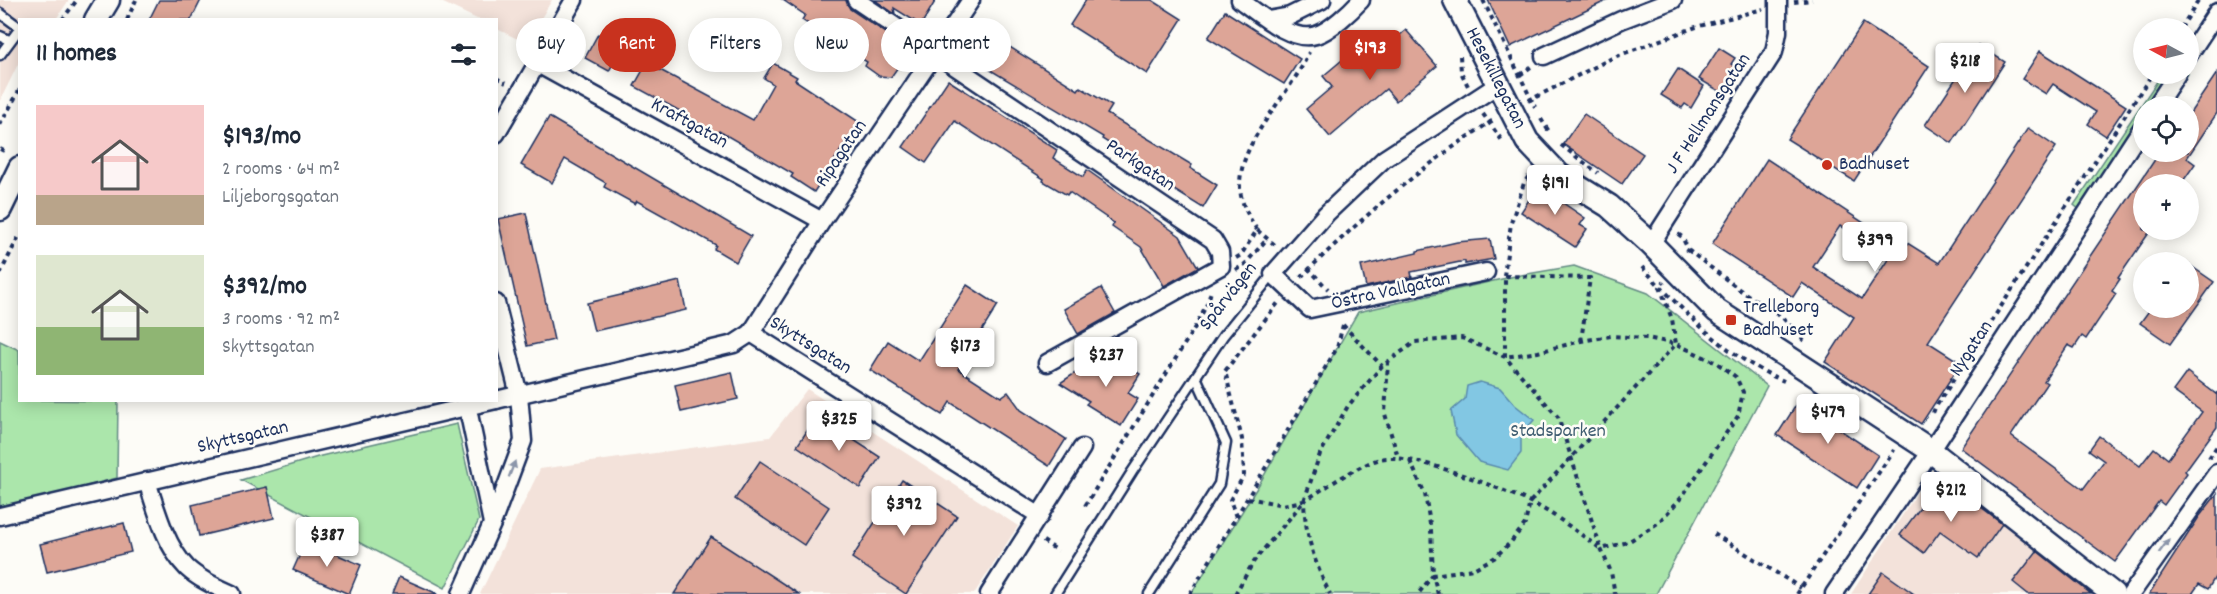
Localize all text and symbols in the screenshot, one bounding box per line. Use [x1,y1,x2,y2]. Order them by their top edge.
chip: Buy [516,18,586,72]
chip: Rent [598,18,676,72]
chip: Filters [688,18,782,72]
chip: New [794,18,869,72]
chip: Apartment [881,18,1011,72]
north arrow [2133,18,2199,84]
map controls [2133,18,2199,318]
street label: Hesekillegatan [1457,23,1533,134]
pin: $193 [1334,30,1406,81]
text: $193 [1354,35,1386,63]
text: 11 homes [36,36,117,73]
icon: filters [447,38,480,71]
pin: $218 [1929,43,2001,94]
street label: J F Hellmansgatan [1659,48,1759,180]
text: $218 [1949,48,1981,76]
street label: Kraftgatan [645,91,733,157]
button: locate [2133,96,2199,162]
street label: Ripagatan [809,115,875,193]
text: $193/mo [222,119,301,156]
icon: home [84,129,156,201]
street label: Parkgatan [1100,133,1180,199]
place label: Badhuset [1839,151,1910,179]
text: 2 rooms · 64 m² [222,156,340,184]
marker: Badhuset [1820,158,1834,172]
pin: $191 [1519,165,1591,216]
text: $191 [1541,170,1569,198]
button: + [2133,174,2199,240]
text: Liljeborgsgatan [222,184,339,212]
pin: $399 [1839,222,1911,273]
text: $399 [1856,227,1894,255]
button: − [2133,252,2199,318]
street label: Spårvägen [1193,257,1265,337]
street label: Östra Vallgatan [1329,266,1453,318]
text: $392/mo [222,269,307,306]
icon: home [84,279,156,351]
place label: Trelleborg Badhuset [1743,294,1819,345]
text: 3 rooms · 92 m² [222,306,340,334]
street label: Skyttsgatan [763,310,857,382]
marker: Trelleborg Badhuset [1724,313,1738,327]
street label: Nygatan [1943,315,2001,383]
pin: $173 [929,328,1001,379]
text: $173 [949,333,981,361]
text: Skyttsgatan [222,334,314,362]
pin: $237 [1070,337,1142,388]
text: $237 [1088,342,1124,370]
pin: $479 [1792,394,1864,445]
text: $479 [1810,399,1846,427]
pin: $325 [803,401,875,452]
text: $325 [820,406,858,434]
street label: Skyttsgatan [195,414,291,462]
park label: Stadsparken [1510,418,1606,446]
one-way arrow [508,460,518,478]
pin: $212 [1915,472,1987,523]
text: $212 [1935,477,1967,505]
pin: $392 [868,486,940,537]
text: $392 [886,491,922,519]
pin: $387 [291,517,363,568]
text: $387 [310,522,344,550]
one-way arrow [2158,538,2170,554]

